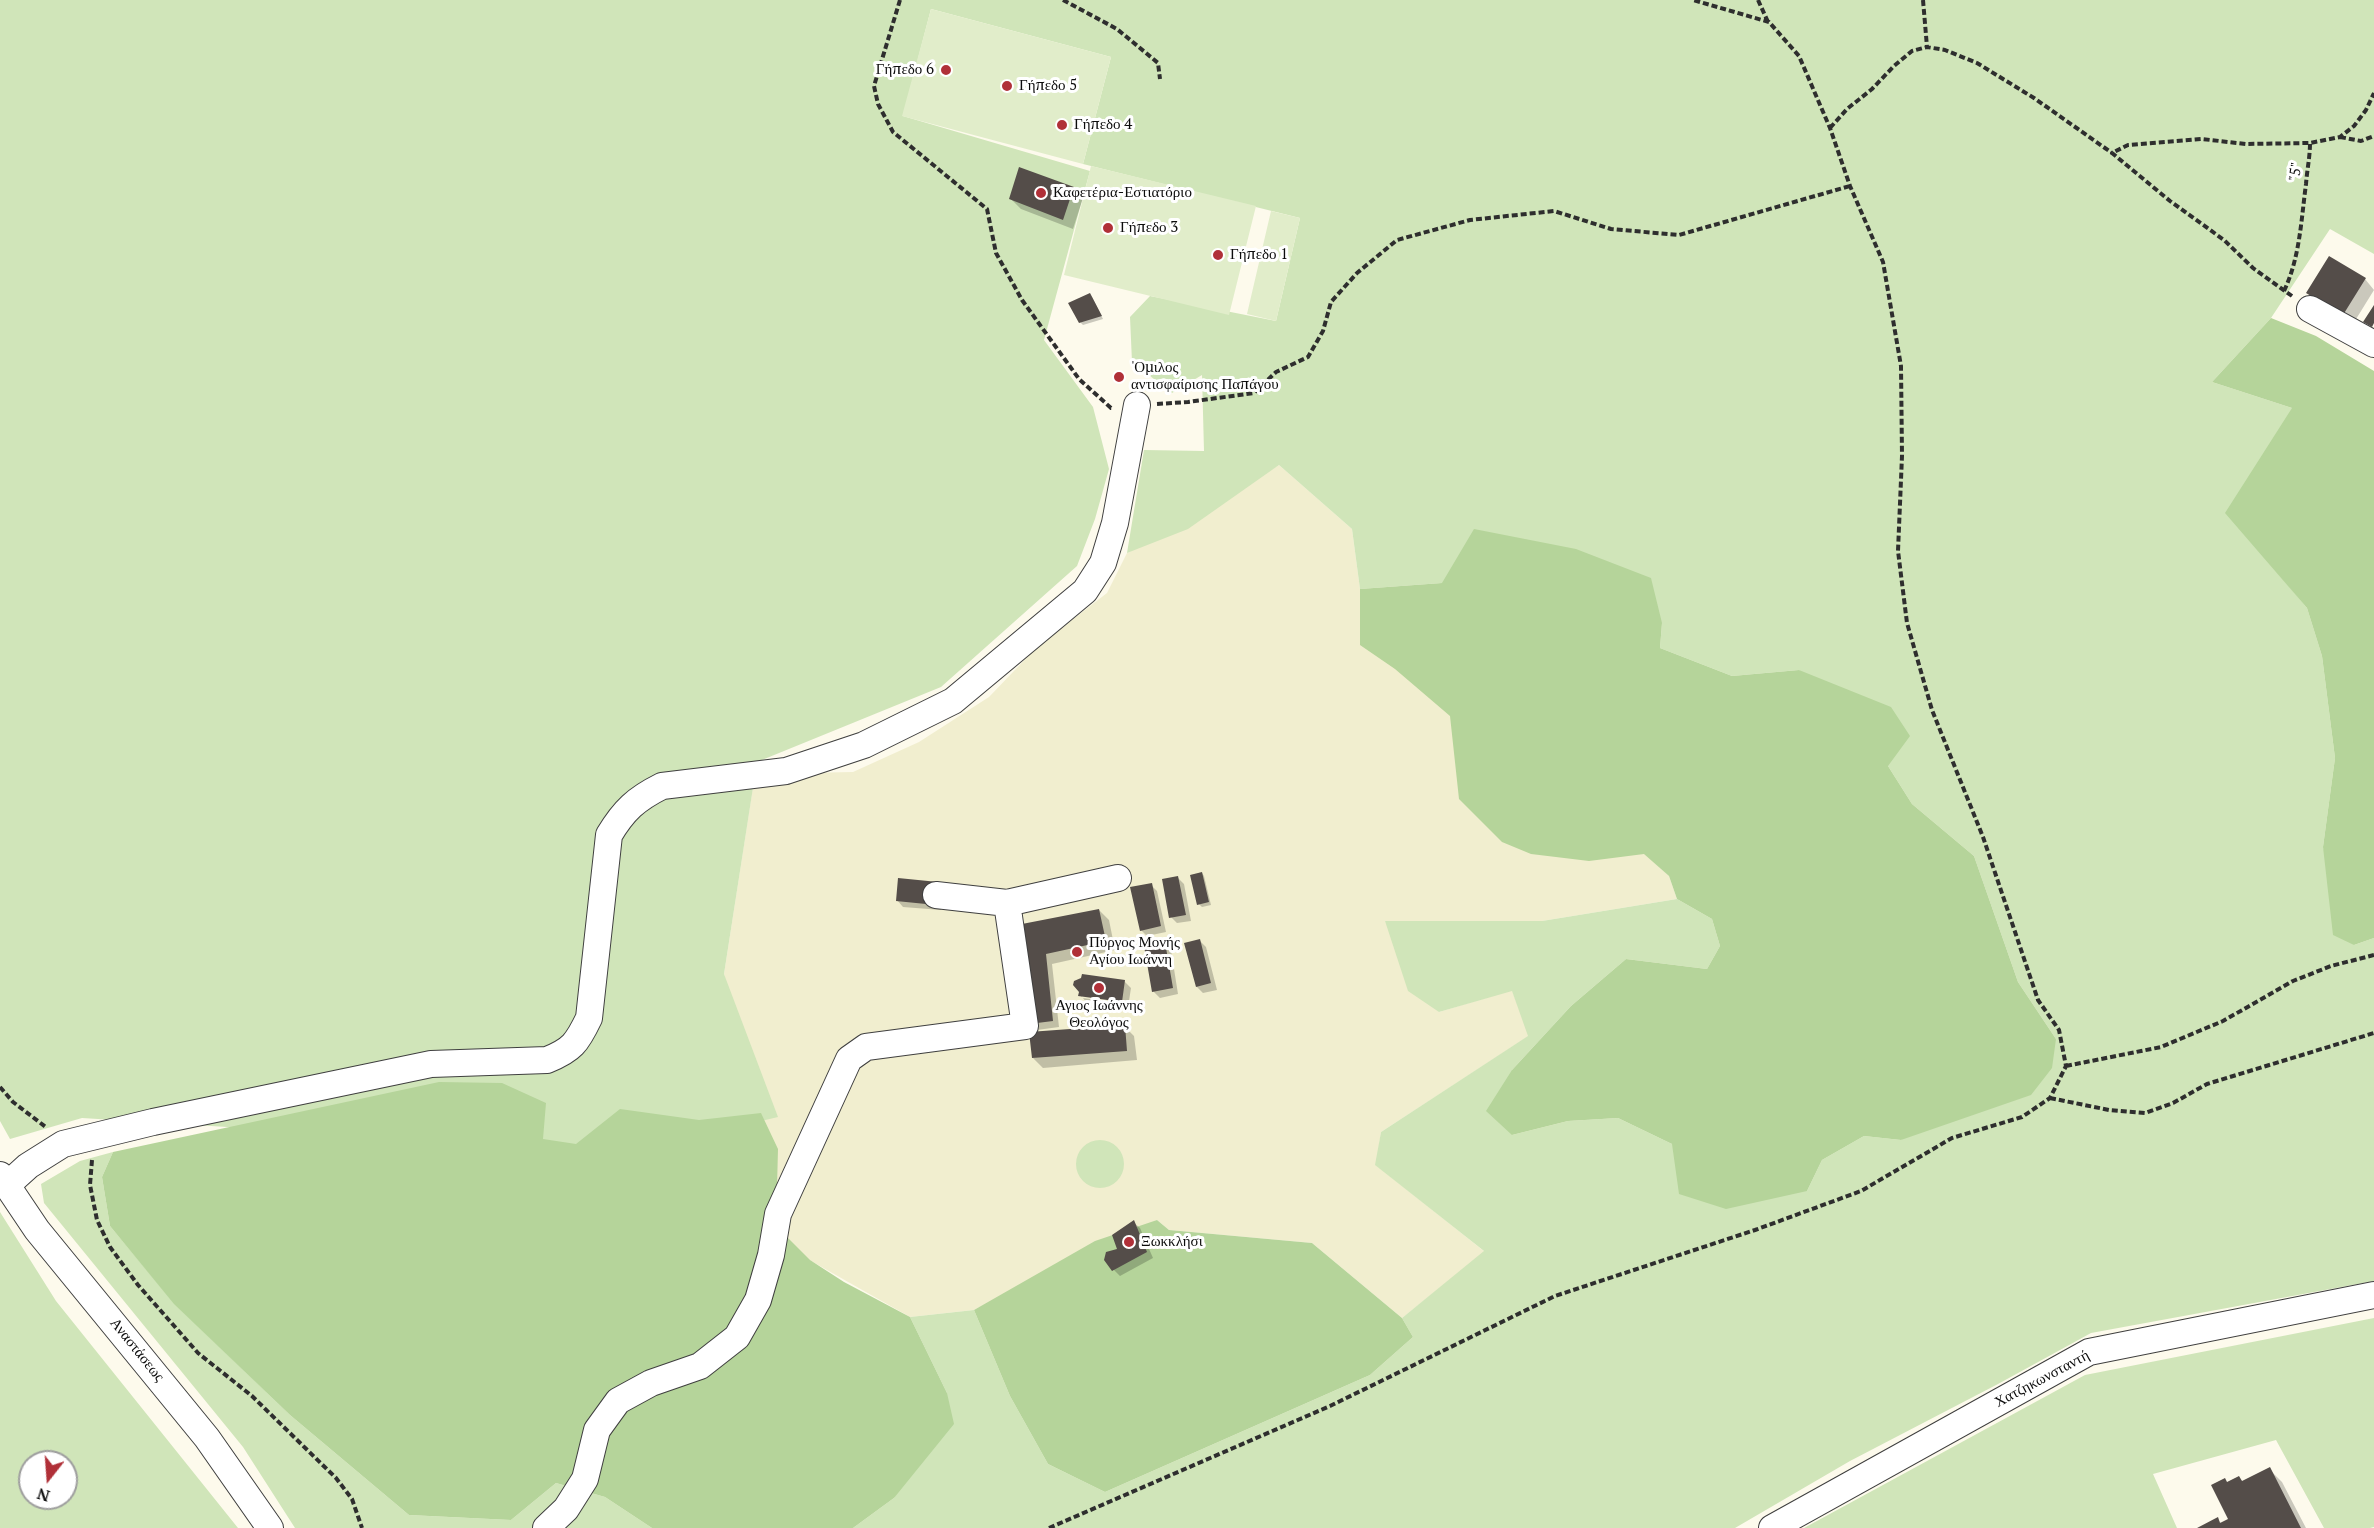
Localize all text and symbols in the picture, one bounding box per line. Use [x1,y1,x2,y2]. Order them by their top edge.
place label: Γήπεδο 6 [876,61,934,79]
marker: Γήπεδο 6 [939,63,953,77]
place label: Γήπεδο 5 [1019,77,1077,95]
marker: Γήπεδο 5 [1000,79,1014,93]
place label: Γήπεδο 4 [1074,116,1132,134]
marker: Γήπεδο 4 [1055,118,1069,132]
street label: "5" [2286,161,2306,183]
place label: Καφετέρια-Εστιατόριο [1053,184,1192,202]
marker: Καφετέρια-Εστιατόριο [1034,186,1048,200]
place label: Γήπεδο 3 [1120,219,1178,237]
marker: Γήπεδο 3 [1101,221,1115,235]
place label: Γήπεδο 1 [1230,246,1288,264]
marker: Γήπεδο 1 [1211,248,1225,262]
place label: 'Ομιλος αντισφαίρισης Παπάγου [1131,359,1279,394]
marker: 'Ομιλος αντισφαίρισης Παπάγου [1112,370,1126,384]
place label: Πύργος Μονής Αγίου Ιωάννη [1089,934,1180,969]
marker: Πύργος Μονής Αγίου Ιωάννη [1070,945,1084,959]
marker: Αγιος Ιωάννης Θεολόγος [1092,981,1106,995]
place label: Αγιος Ιωάννης Θεολόγος [1055,997,1143,1032]
place label: Ξωκκλήσι [1141,1233,1203,1251]
marker: Ξωκκλήσι [1122,1235,1136,1249]
street label: Αναστάσεως [106,1315,168,1385]
street label: Χατζηκωνσταντή [1991,1346,2093,1412]
north arrow [18,1450,78,1510]
text: N [34,1483,52,1508]

